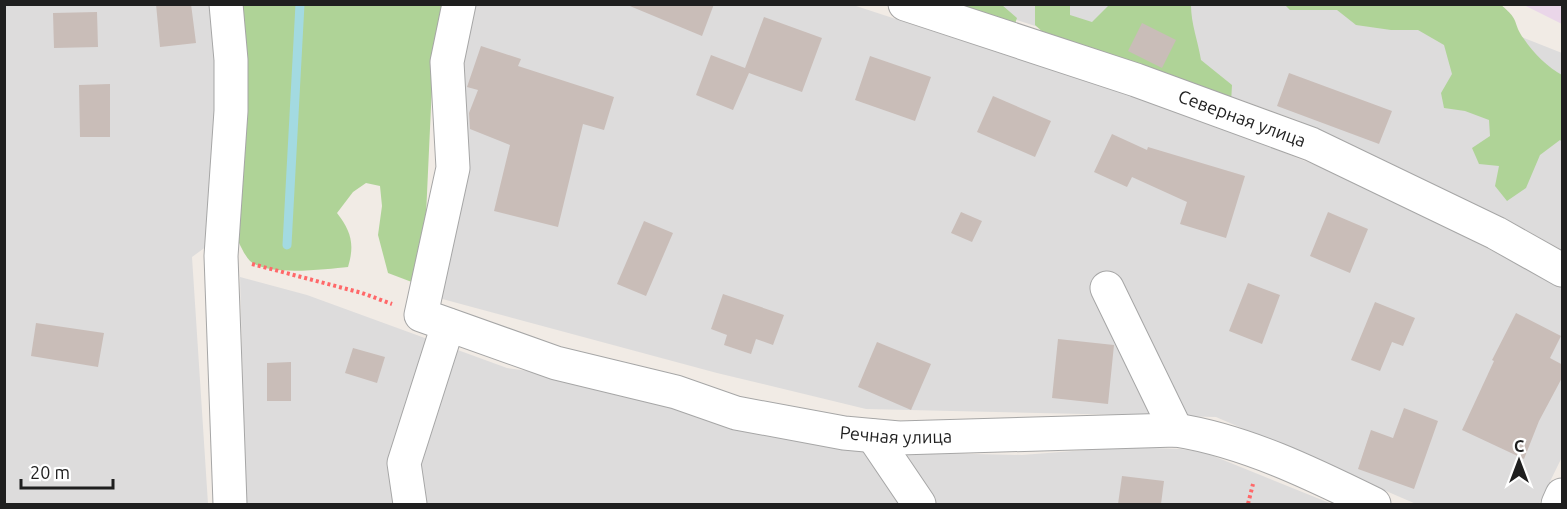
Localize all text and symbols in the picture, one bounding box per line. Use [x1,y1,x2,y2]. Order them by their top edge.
street label: Северная улица [1176,85,1309,150]
street label: Речная улица [839,422,952,447]
north arrow [1489,431,1549,491]
text: С [1514,437,1524,455]
scale bar [21,452,112,490]
text: 20 m [30,462,70,482]

